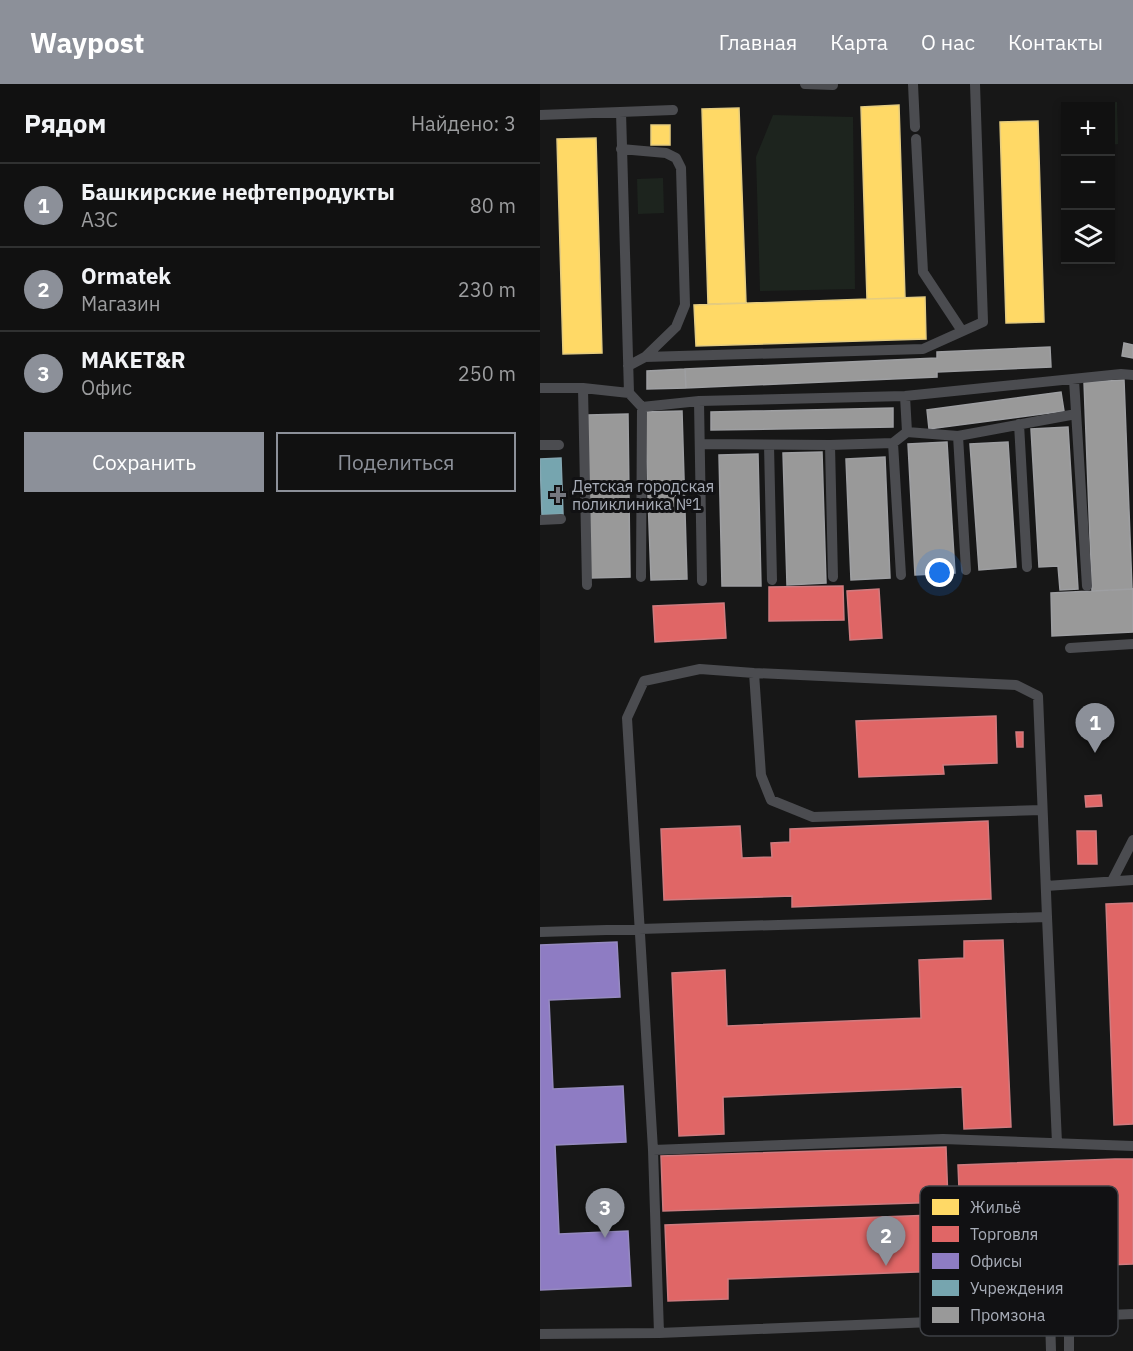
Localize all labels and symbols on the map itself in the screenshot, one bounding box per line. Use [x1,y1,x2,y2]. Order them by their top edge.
place label: Детская городская поликлиника №1 [572,476,714,514]
marker: Детская городская поликлиника №1 [549,486,567,504]
your location [925,558,954,587]
pin: 1 [1076,704,1114,753]
legend [920,1186,1118,1336]
pin: 3 [586,1188,624,1238]
text: Жильё [970,1197,1021,1217]
pin: 2 [866,1216,906,1266]
text: Торговля [970,1224,1038,1244]
text: Офисы [970,1251,1022,1271]
text: Учреждения [970,1278,1064,1298]
text: Промзона [970,1305,1046,1325]

